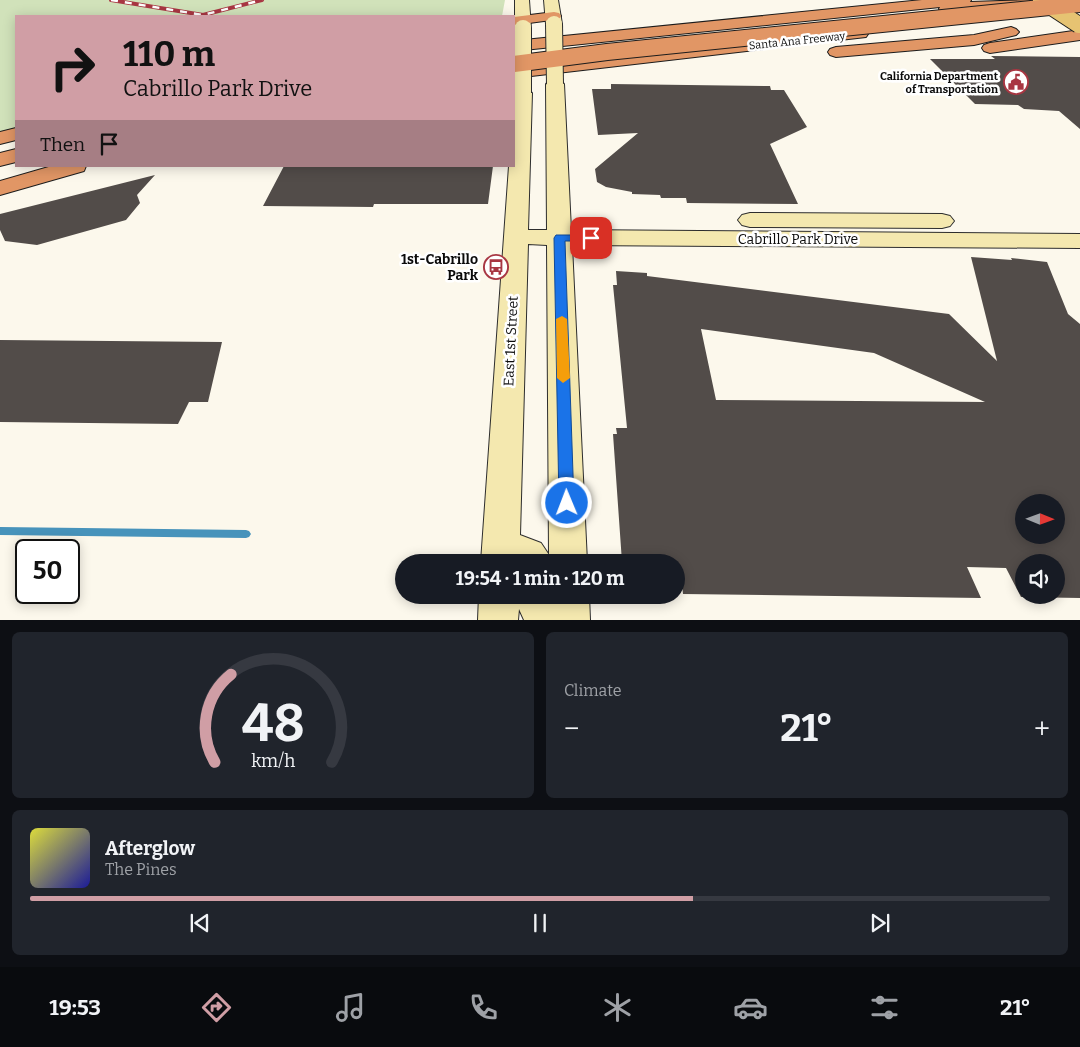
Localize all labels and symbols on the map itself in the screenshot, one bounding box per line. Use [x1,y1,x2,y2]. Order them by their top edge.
street label: Santa Ana Freeway [748,29,846,53]
public building icon: California Department of Transportation [1003,69,1029,95]
place label: California Department of Transportation [880,70,999,96]
pin [570,217,612,259]
street label: Cabrillo Park Drive [738,231,858,248]
place label: 1st-Cabrillo Park [401,251,479,284]
bus stop icon: 1st-Cabrillo Park [483,254,509,280]
street label: East 1st Street [500,295,522,387]
position arrow [540,476,592,528]
north arrow [1015,494,1065,544]
speed limit sign: 50 [15,539,80,604]

